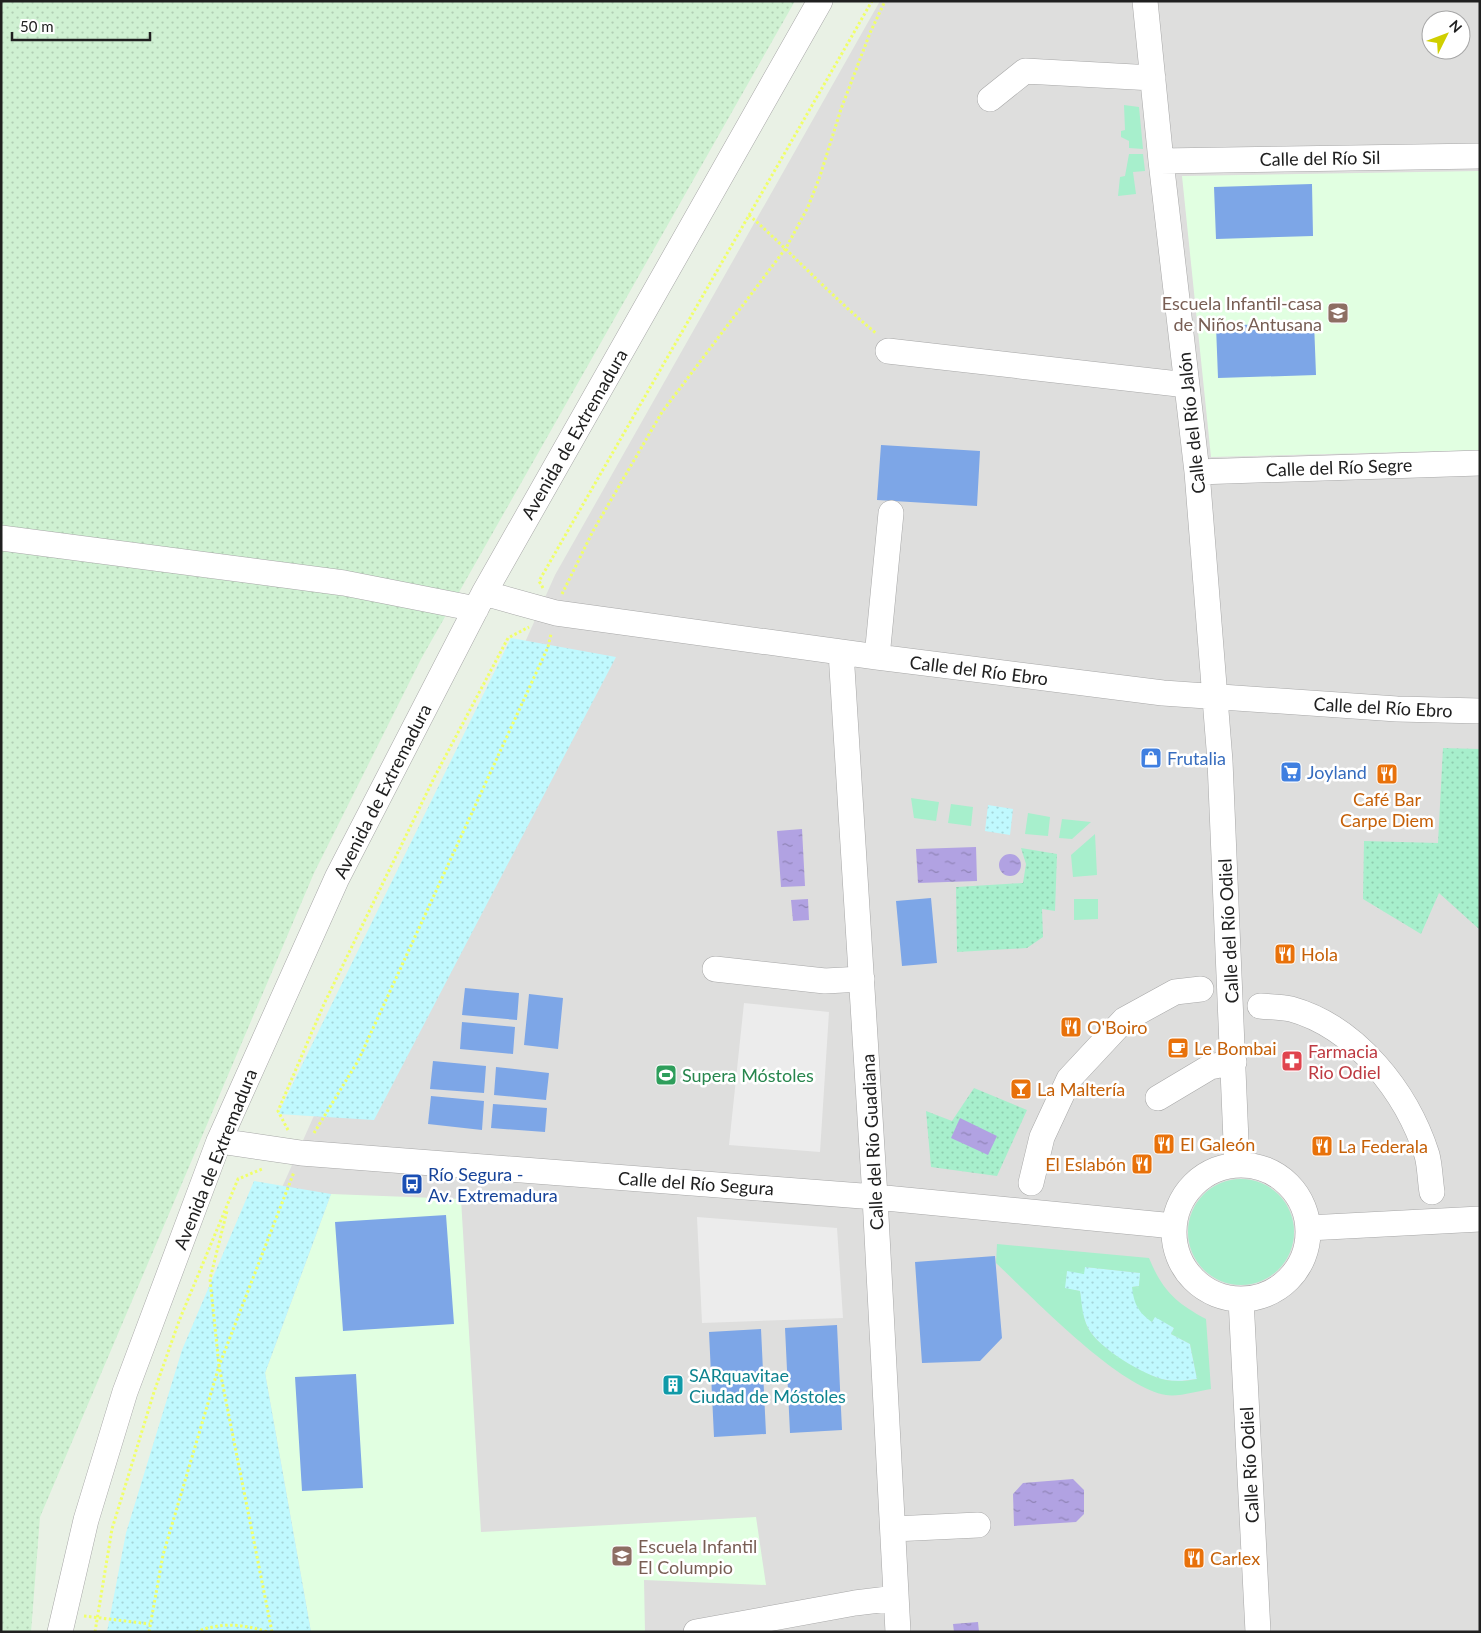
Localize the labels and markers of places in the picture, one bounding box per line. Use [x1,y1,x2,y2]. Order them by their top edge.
place label: Escuela Infantil-casa de Niños Antusana [1162,292,1322,335]
school or university icon: Escuela Infantil-casa de Niños Antusana [1326,301,1350,325]
shop icon: Frutalia [1139,746,1163,770]
place label: Frutalia [1167,747,1226,769]
supermarket icon: Joyland [1279,760,1303,784]
place label: Joyland [1307,761,1367,783]
restaurant icon: Café Bar Carpe Diem [1375,762,1399,786]
place label: Café Bar Carpe Diem [1340,788,1434,831]
restaurant icon: Hola [1273,942,1297,966]
place label: Hola [1301,943,1338,965]
restaurant icon: O'Boiro [1059,1015,1083,1039]
place label: O'Boiro [1087,1016,1148,1038]
cafe icon: Le Bombai [1166,1036,1190,1060]
place label: Le Bombai [1194,1037,1277,1059]
place label: Farmacia Rio Odiel [1308,1040,1381,1083]
pharmacy icon: Farmacia Rio Odiel [1280,1049,1304,1073]
sports icon: Supera Móstoles [654,1063,678,1087]
place label: Supera Móstoles [682,1064,814,1086]
bar icon: La Maltería [1009,1077,1033,1101]
place label: La Maltería [1037,1078,1125,1100]
restaurant icon: El Galeón [1152,1132,1176,1156]
place label: El Galeón [1180,1133,1255,1155]
restaurant icon: La Federala [1310,1134,1334,1158]
place label: La Federala [1338,1135,1428,1157]
restaurant icon: El Eslabón [1130,1152,1154,1176]
place label: El Eslabón [1045,1153,1126,1175]
place label: Río Segura - Av. Extremadura [428,1163,558,1206]
bus stop icon: Río Segura - Av. Extremadura [400,1172,424,1196]
place label: SARquavitae Ciudad de Móstoles [689,1364,846,1407]
building icon: SARquavitae Ciudad de Móstoles [661,1373,685,1397]
place label: Escuela Infantil El Columpio [638,1535,757,1578]
school or university icon: Escuela Infantil El Columpio [610,1544,634,1568]
restaurant icon: Carlex [1182,1546,1206,1570]
place label: Carlex [1210,1547,1260,1569]

